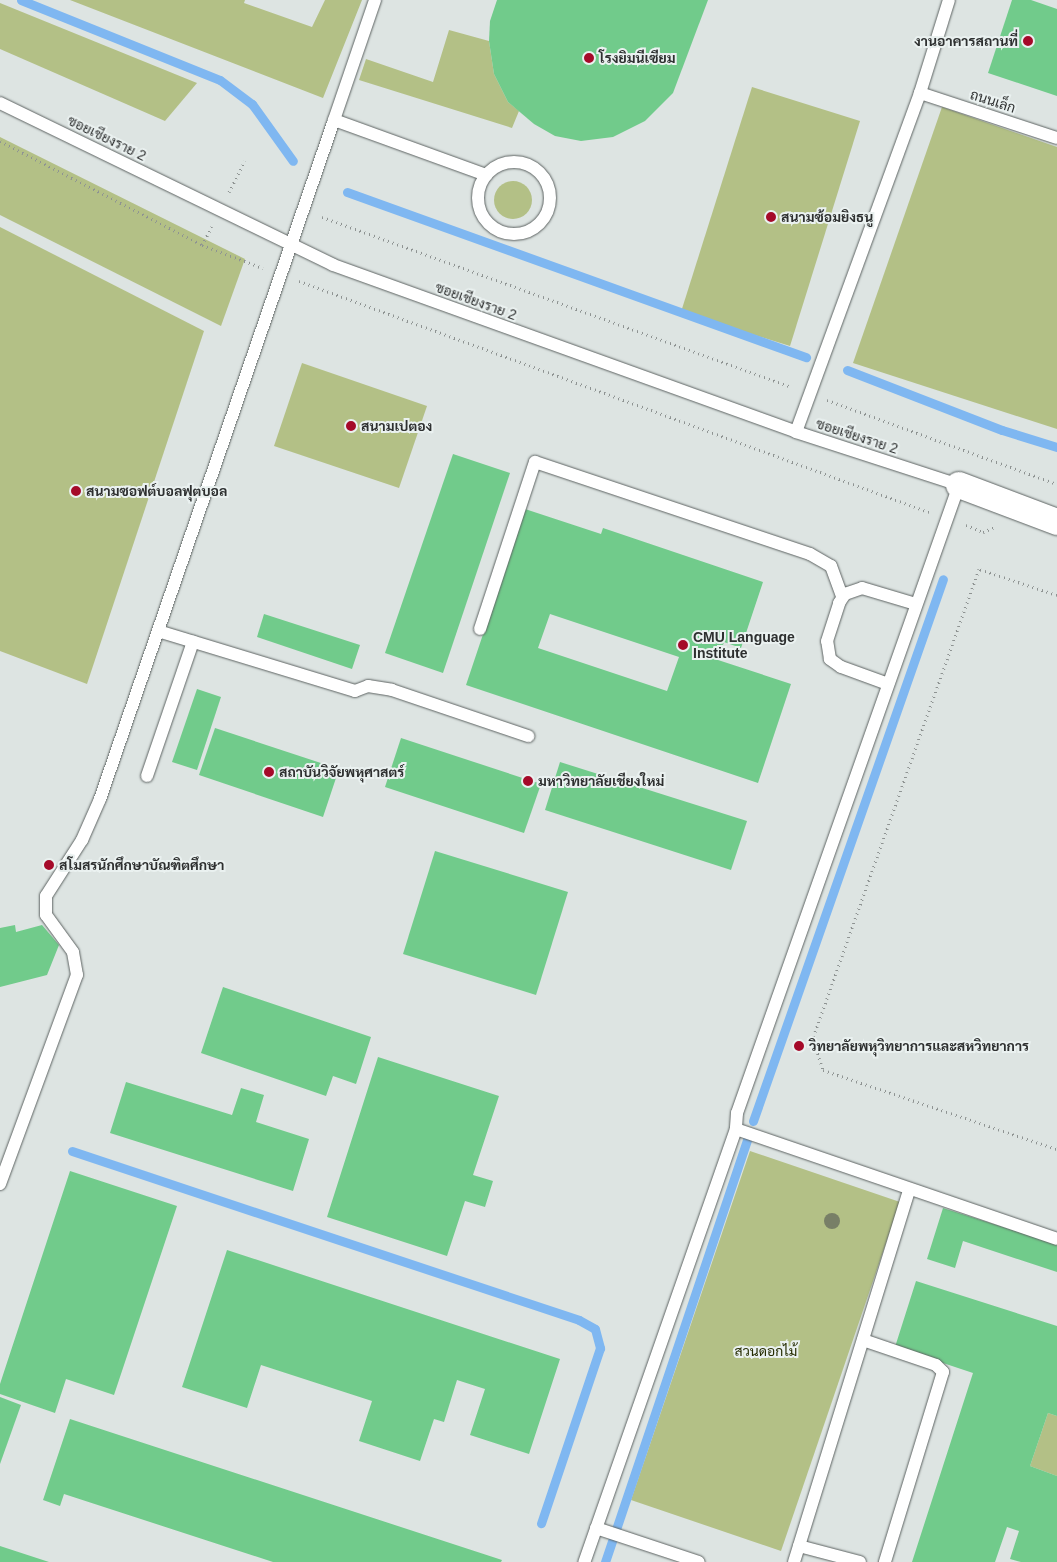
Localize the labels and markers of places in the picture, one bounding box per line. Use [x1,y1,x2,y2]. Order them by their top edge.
place label: งานอาคารสถานที่ [914,33,1018,49]
marker: งานอาคารสถานที่ [1022,35,1034,47]
place label: โรงยิมนีเซียม [599,50,676,66]
marker: โรงยิมนีเซียม [583,52,595,64]
place label: สนามซ้อมยิงธนู [781,209,873,225]
marker: สนามซ้อมยิงธนู [765,211,777,223]
place label: สนามเปตอง [361,418,432,434]
marker: สนามเปตอง [345,420,357,432]
place label: สนามซอฟต์บอลฟุตบอล [86,483,227,499]
marker: สนามซอฟต์บอลฟุตบอล [70,485,82,497]
place label: CMU Language Institute [693,629,795,662]
marker: CMU Language Institute [677,639,689,651]
place label: สถาบันวิจัยพหุศาสตร์ [279,764,404,780]
marker: สถาบันวิจัยพหุศาสตร์ [263,766,275,778]
place label: มหาวิทยาลัยเชียงใหม่ [538,773,664,789]
marker: มหาวิทยาลัยเชียงใหม่ [522,775,534,787]
place label: สโมสรนักศึกษาบัณฑิตศึกษา [59,857,224,873]
marker: สโมสรนักศึกษาบัณฑิตศึกษา [43,859,55,871]
place label: วิทยาลัยพหุวิทยาการและสหวิทยาการ [809,1038,1029,1054]
marker: วิทยาลัยพหุวิทยาการและสหวิทยาการ [793,1040,805,1052]

